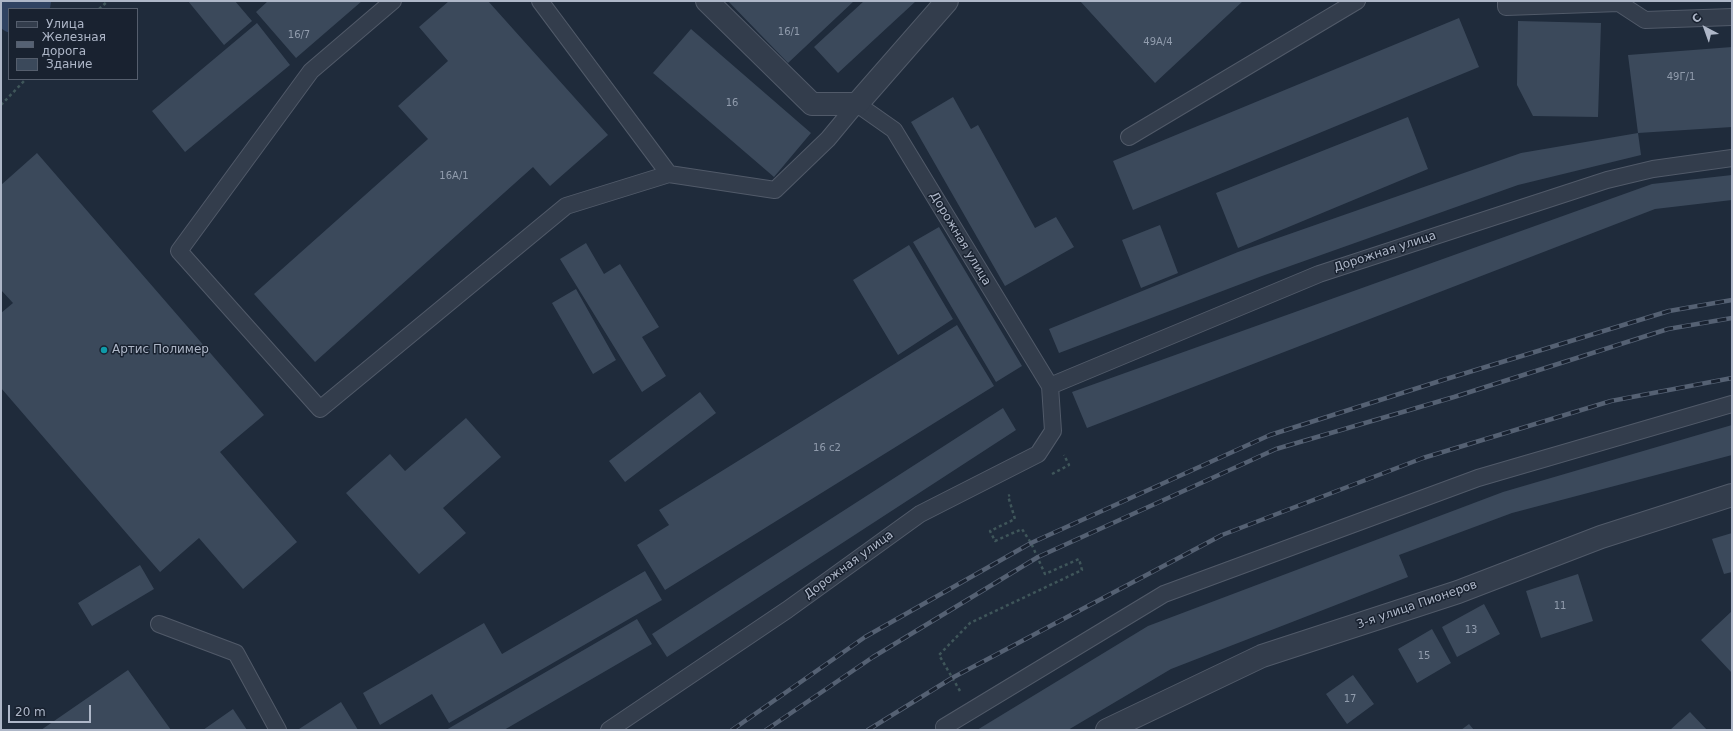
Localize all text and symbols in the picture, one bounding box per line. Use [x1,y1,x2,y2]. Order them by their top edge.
legend [8,8,138,80]
north arrow [1685,8,1725,48]
text: С [1689,11,1704,26]
text: Улица [46,17,84,31]
house number: 16/1 [778,26,800,38]
house number: 16/7 [288,29,310,41]
text: Железная дорога [42,30,106,58]
house number: 49А/4 [1143,36,1173,48]
text: Здание [46,57,92,71]
house number: 49Г/1 [1667,71,1695,83]
house number: 16 [726,97,738,109]
house number: 16А/1 [439,170,469,182]
street label: Дорожная улица [926,190,994,288]
street label: Дорожная улица [1332,229,1438,275]
place label: Артис Полимер [112,343,209,357]
marker: Артис Полимер [99,345,109,355]
house number: 16 с2 [813,442,841,454]
street label: Дорожная улица [802,528,896,602]
street label: 3-я улица Пионеров [1355,578,1479,632]
house number: 11 [1554,600,1566,612]
house number: 13 [1465,624,1477,636]
house number: 15 [1418,650,1430,662]
house number: 17 [1344,693,1356,705]
scale bar [10,697,93,723]
text: 20 m [15,705,46,719]

